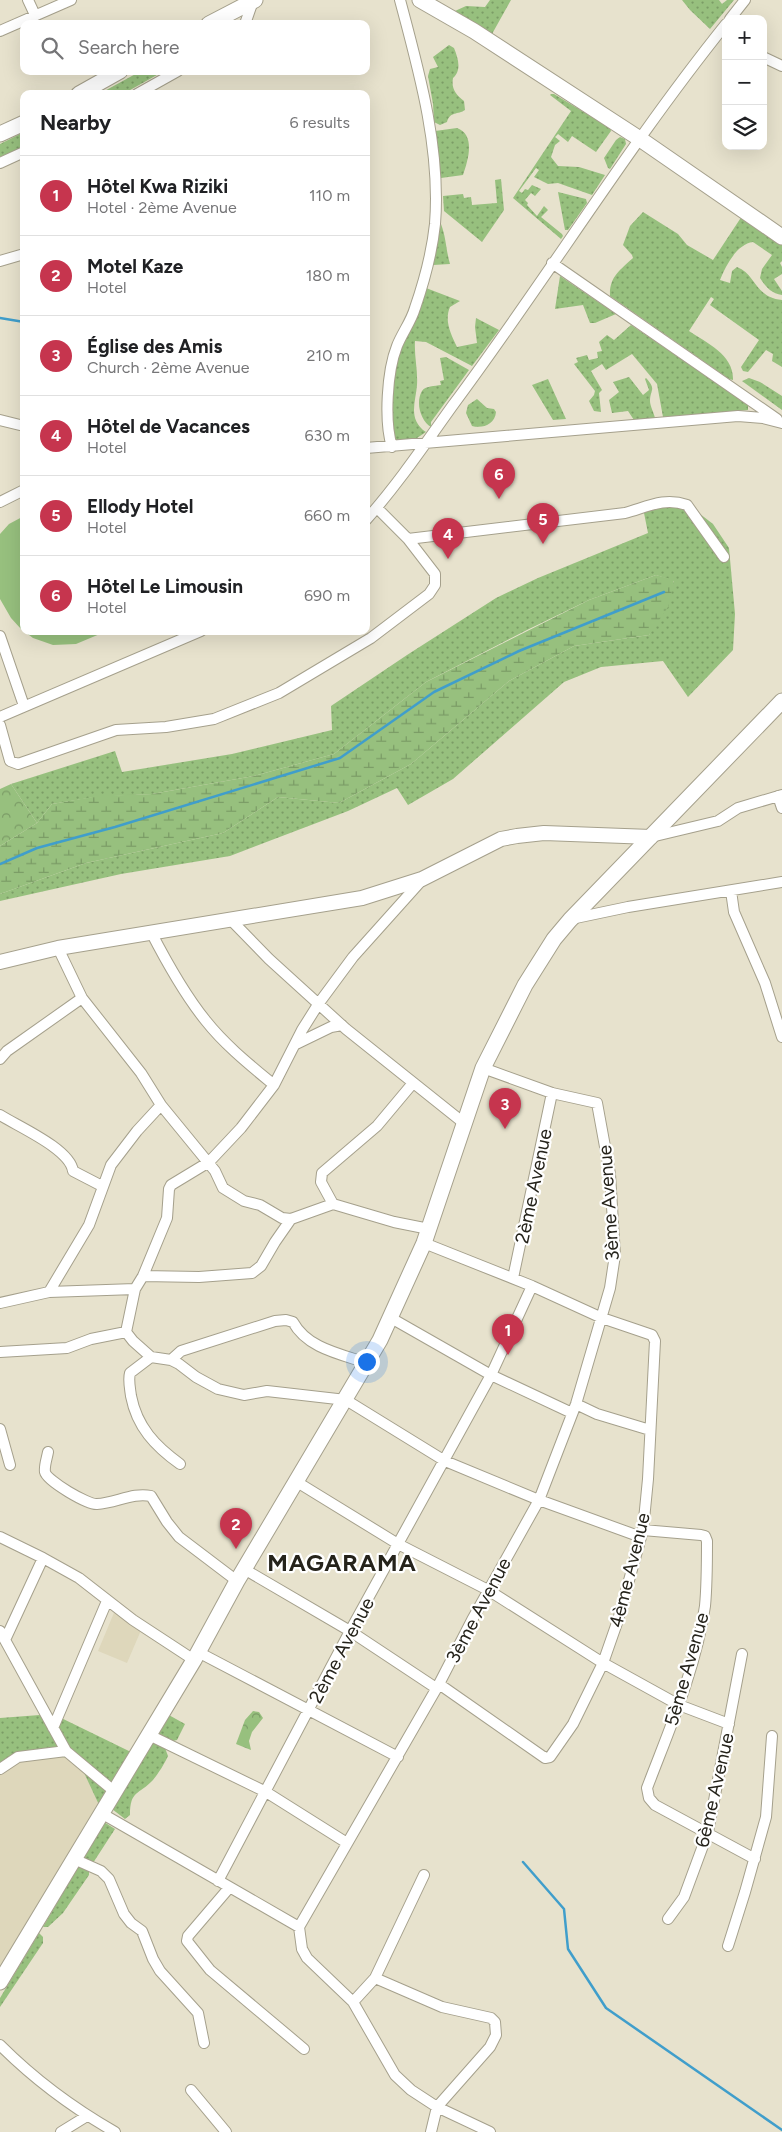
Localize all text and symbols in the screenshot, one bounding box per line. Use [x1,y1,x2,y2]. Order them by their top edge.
map controls [722,15,767,150]
button: + [722,15,767,60]
search box [20,20,370,75]
icon: search [38,34,66,62]
text: Search here [78,36,180,59]
button: − [722,60,767,105]
button: layers [722,105,767,150]
text: Nearby [40,110,111,135]
text: 6 results [289,113,350,132]
text: Hôtel Kwa Riziki [87,175,228,198]
text: 1 [53,186,59,205]
text: 110 m [309,186,350,205]
text: Hotel · 2ème Avenue [87,198,237,217]
text: Motel Kaze [87,255,183,278]
text: 2 [51,266,61,285]
text: 180 m [306,266,350,285]
text: Hotel [87,278,127,297]
text: Église des Amis [87,335,222,358]
text: 3 [52,346,60,365]
text: 210 m [307,346,350,365]
text: Church · 2ème Avenue [87,358,249,377]
text: Hôtel de Vacances [87,415,250,438]
text: 4 [51,426,61,445]
text: 630 m [304,426,350,445]
text: Hotel [87,438,127,457]
pin: 6 [483,458,515,499]
text: Ellody Hotel [87,495,193,518]
pin: 5 [527,503,559,544]
text: 5 [51,506,61,525]
text: 660 m [304,506,350,525]
text: Hotel [87,518,127,537]
pin: 4 [432,518,464,559]
text: Hôtel Le Limousin [87,575,243,598]
text: 6 [51,586,61,605]
text: 690 m [304,586,350,605]
text: Hotel [87,598,127,617]
pin: 3 [489,1088,521,1129]
street label: 2ème Avenue [510,1127,557,1245]
street label: 3ème Avenue [593,1144,624,1262]
pin: 1 [492,1314,524,1355]
your location [354,1349,380,1375]
pin: 2 [220,1508,252,1549]
street label: 4ème Avenue [604,1510,655,1630]
district label: MAGARAMA [267,1548,417,1577]
street label: 3ème Avenue [441,1554,516,1667]
street label: 2ème Avenue [304,1593,379,1707]
street label: 5ème Avenue [659,1610,714,1728]
street label: 6ème Avenue [690,1731,739,1850]

